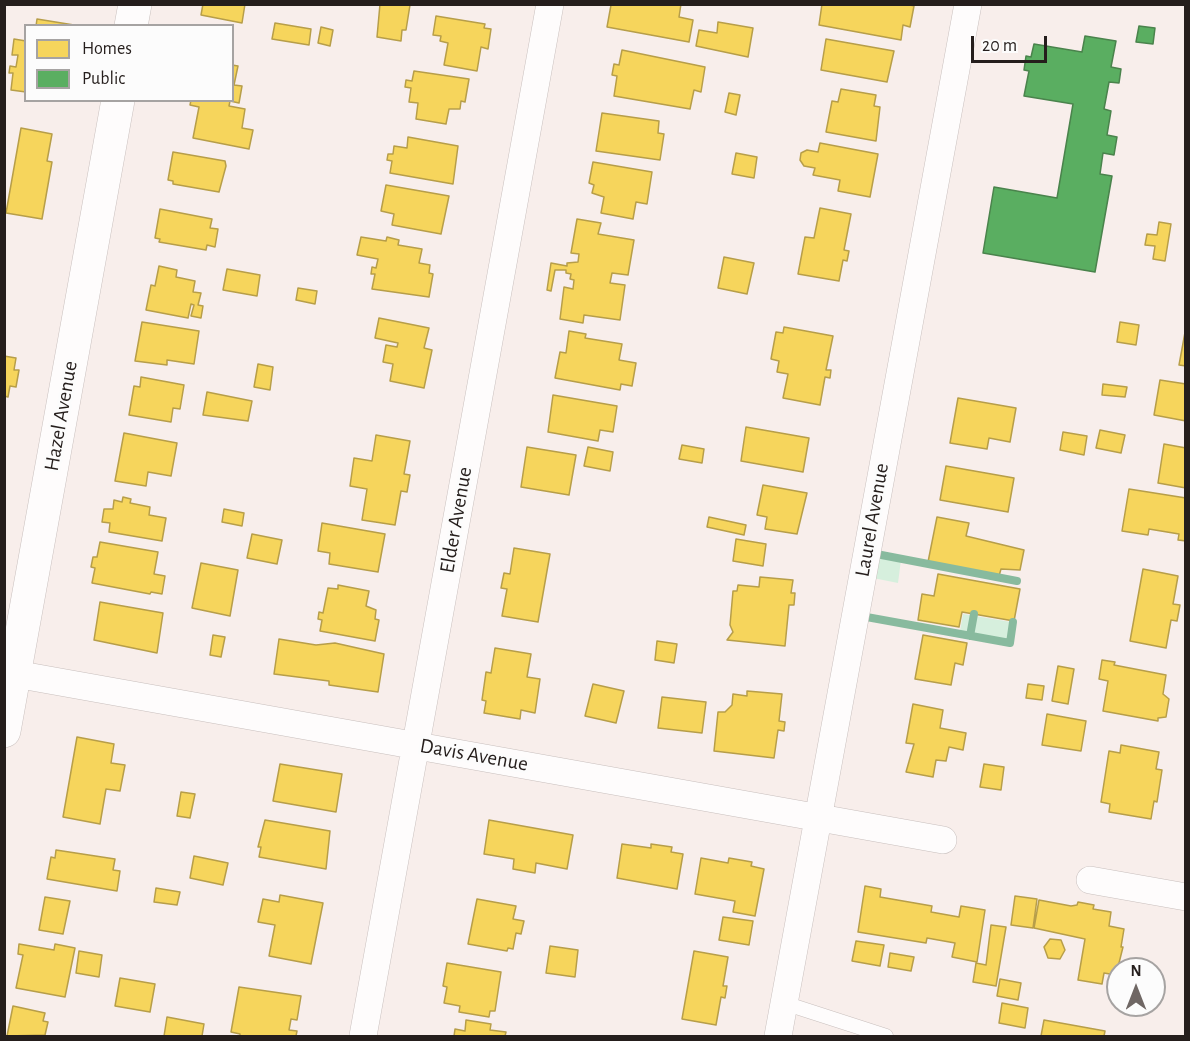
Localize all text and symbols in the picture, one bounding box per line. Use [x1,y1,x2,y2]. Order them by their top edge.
legend [24,24,234,102]
scale bar [974,24,1050,62]
text: 20 m [982,37,1017,55]
text: Homes [82,40,132,58]
text: Public [82,70,125,88]
street label: Hazel Avenue [39,359,83,473]
street label: Laurel Avenue [850,461,894,579]
street label: Elder Avenue [434,465,478,575]
street label: Davis Avenue [418,733,530,777]
north arrow [1106,957,1166,1017]
text: N [1130,963,1142,979]

